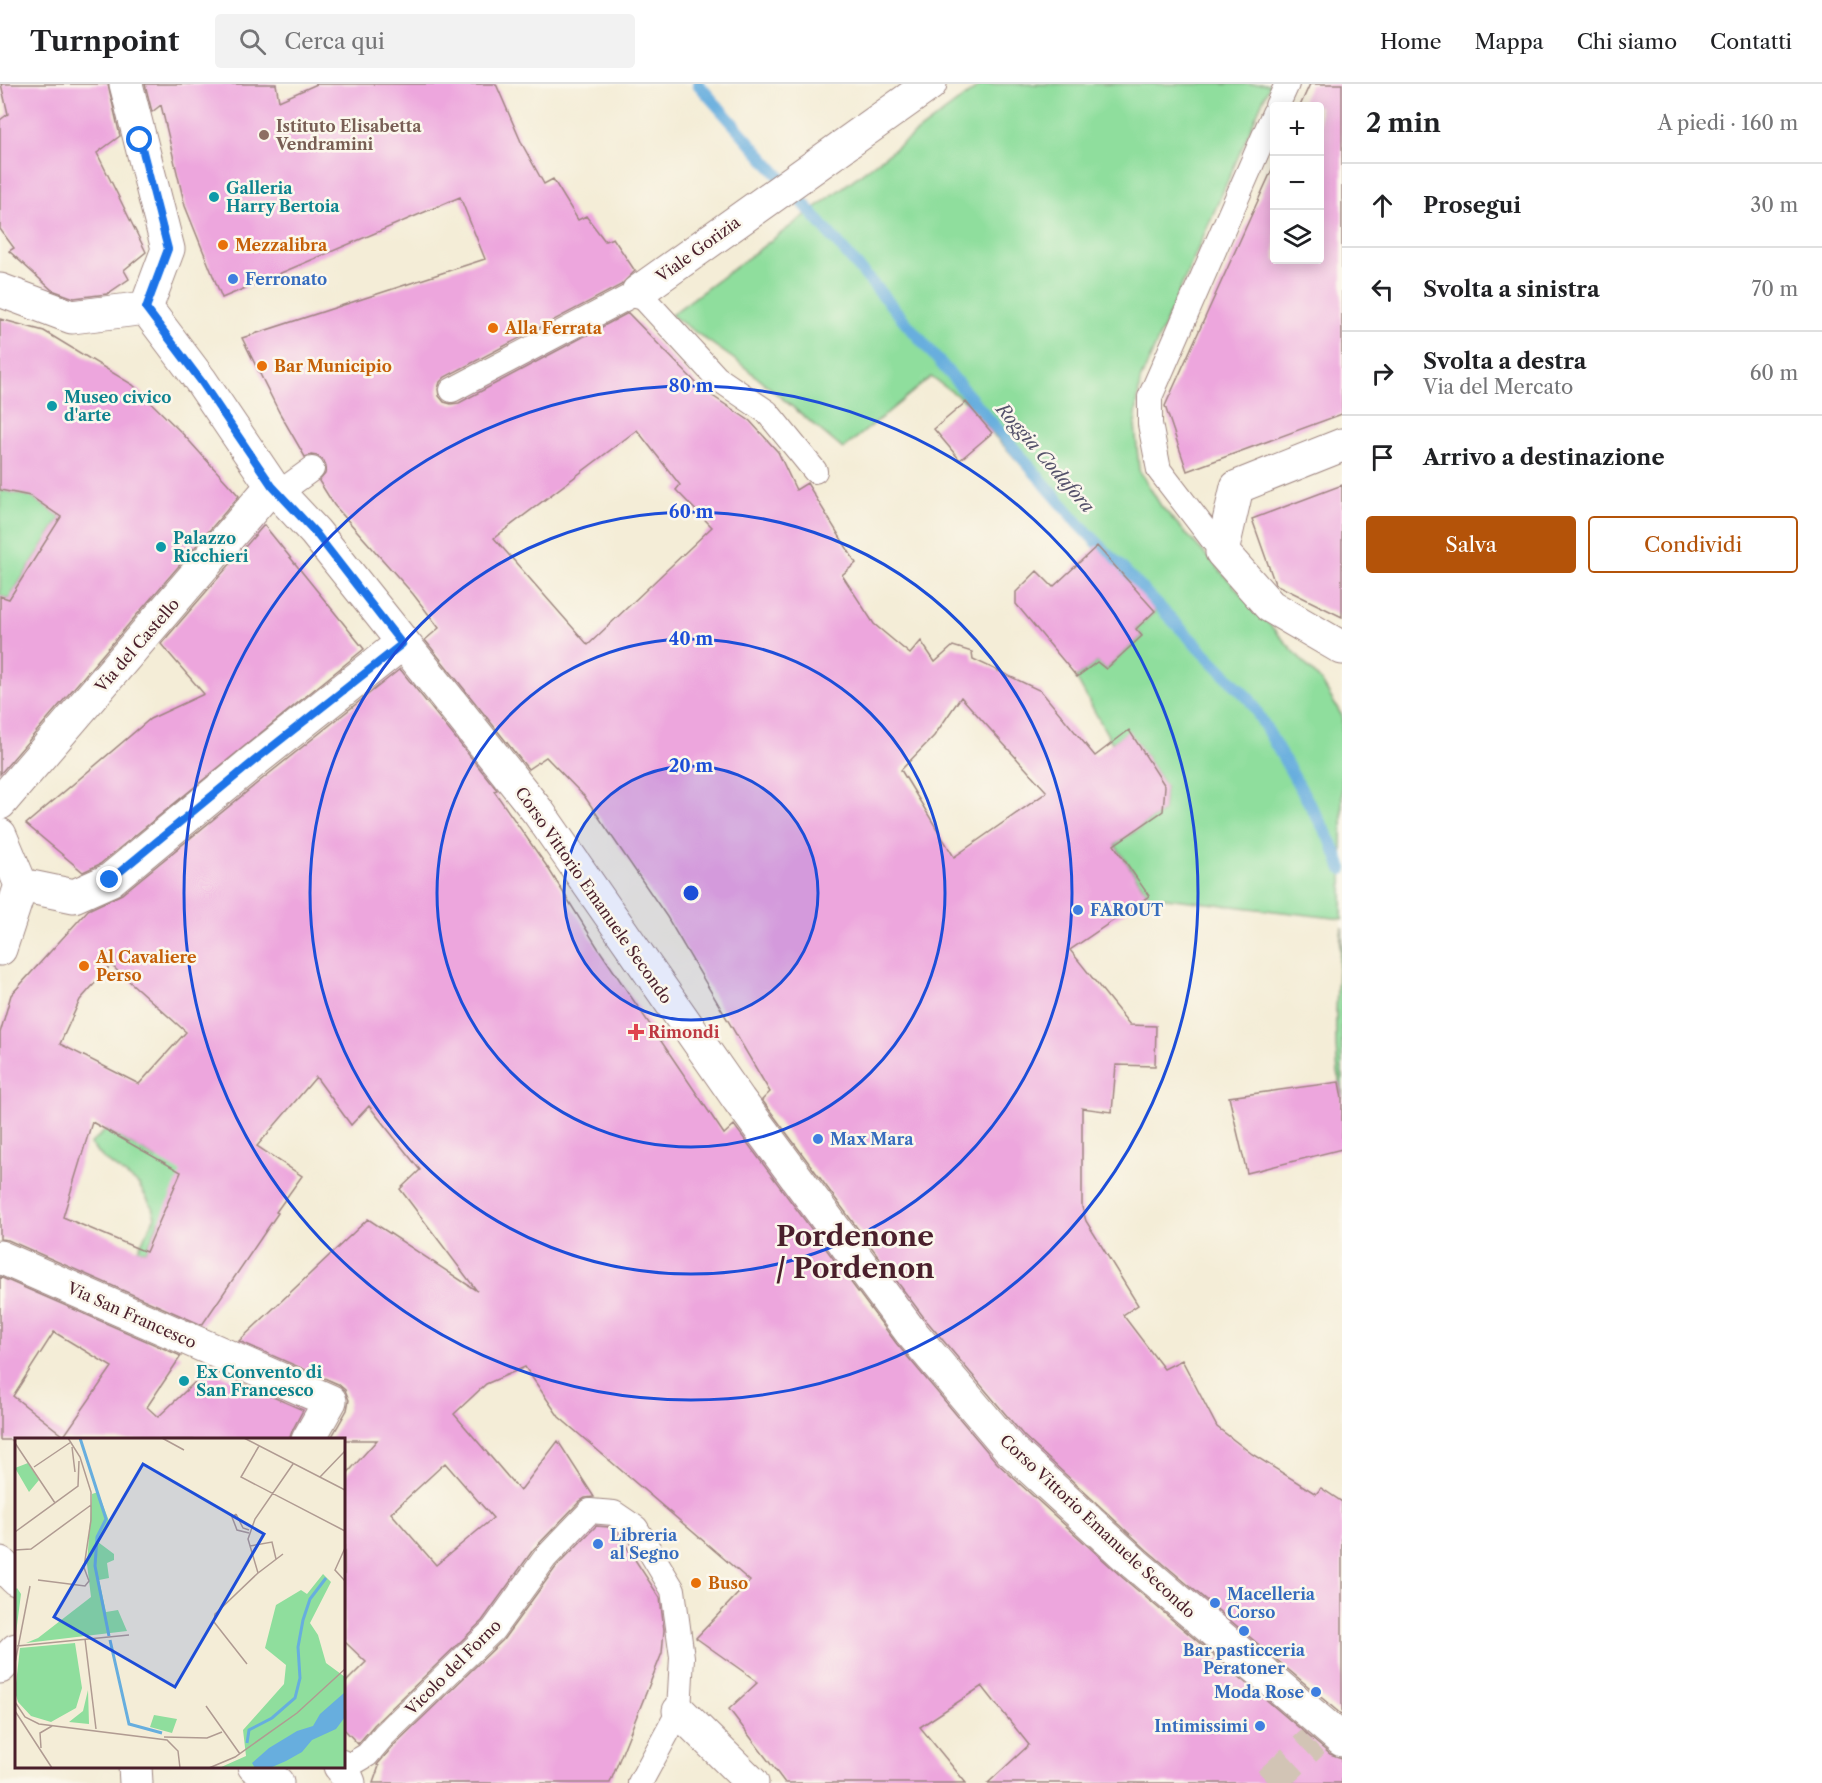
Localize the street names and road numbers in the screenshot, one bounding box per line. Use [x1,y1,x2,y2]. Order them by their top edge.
street label: Viale Gorizia [651,212,744,287]
street label: Via del Castello [90,594,183,697]
street label: Corso Vittorio Emanuele Secondo [511,783,677,1007]
street label: Via San Francesco [63,1277,200,1353]
street label: Corso Vittorio Emanuele Secondo [996,1430,1200,1622]
street label: Vicolo del Forno [400,1615,505,1720]

